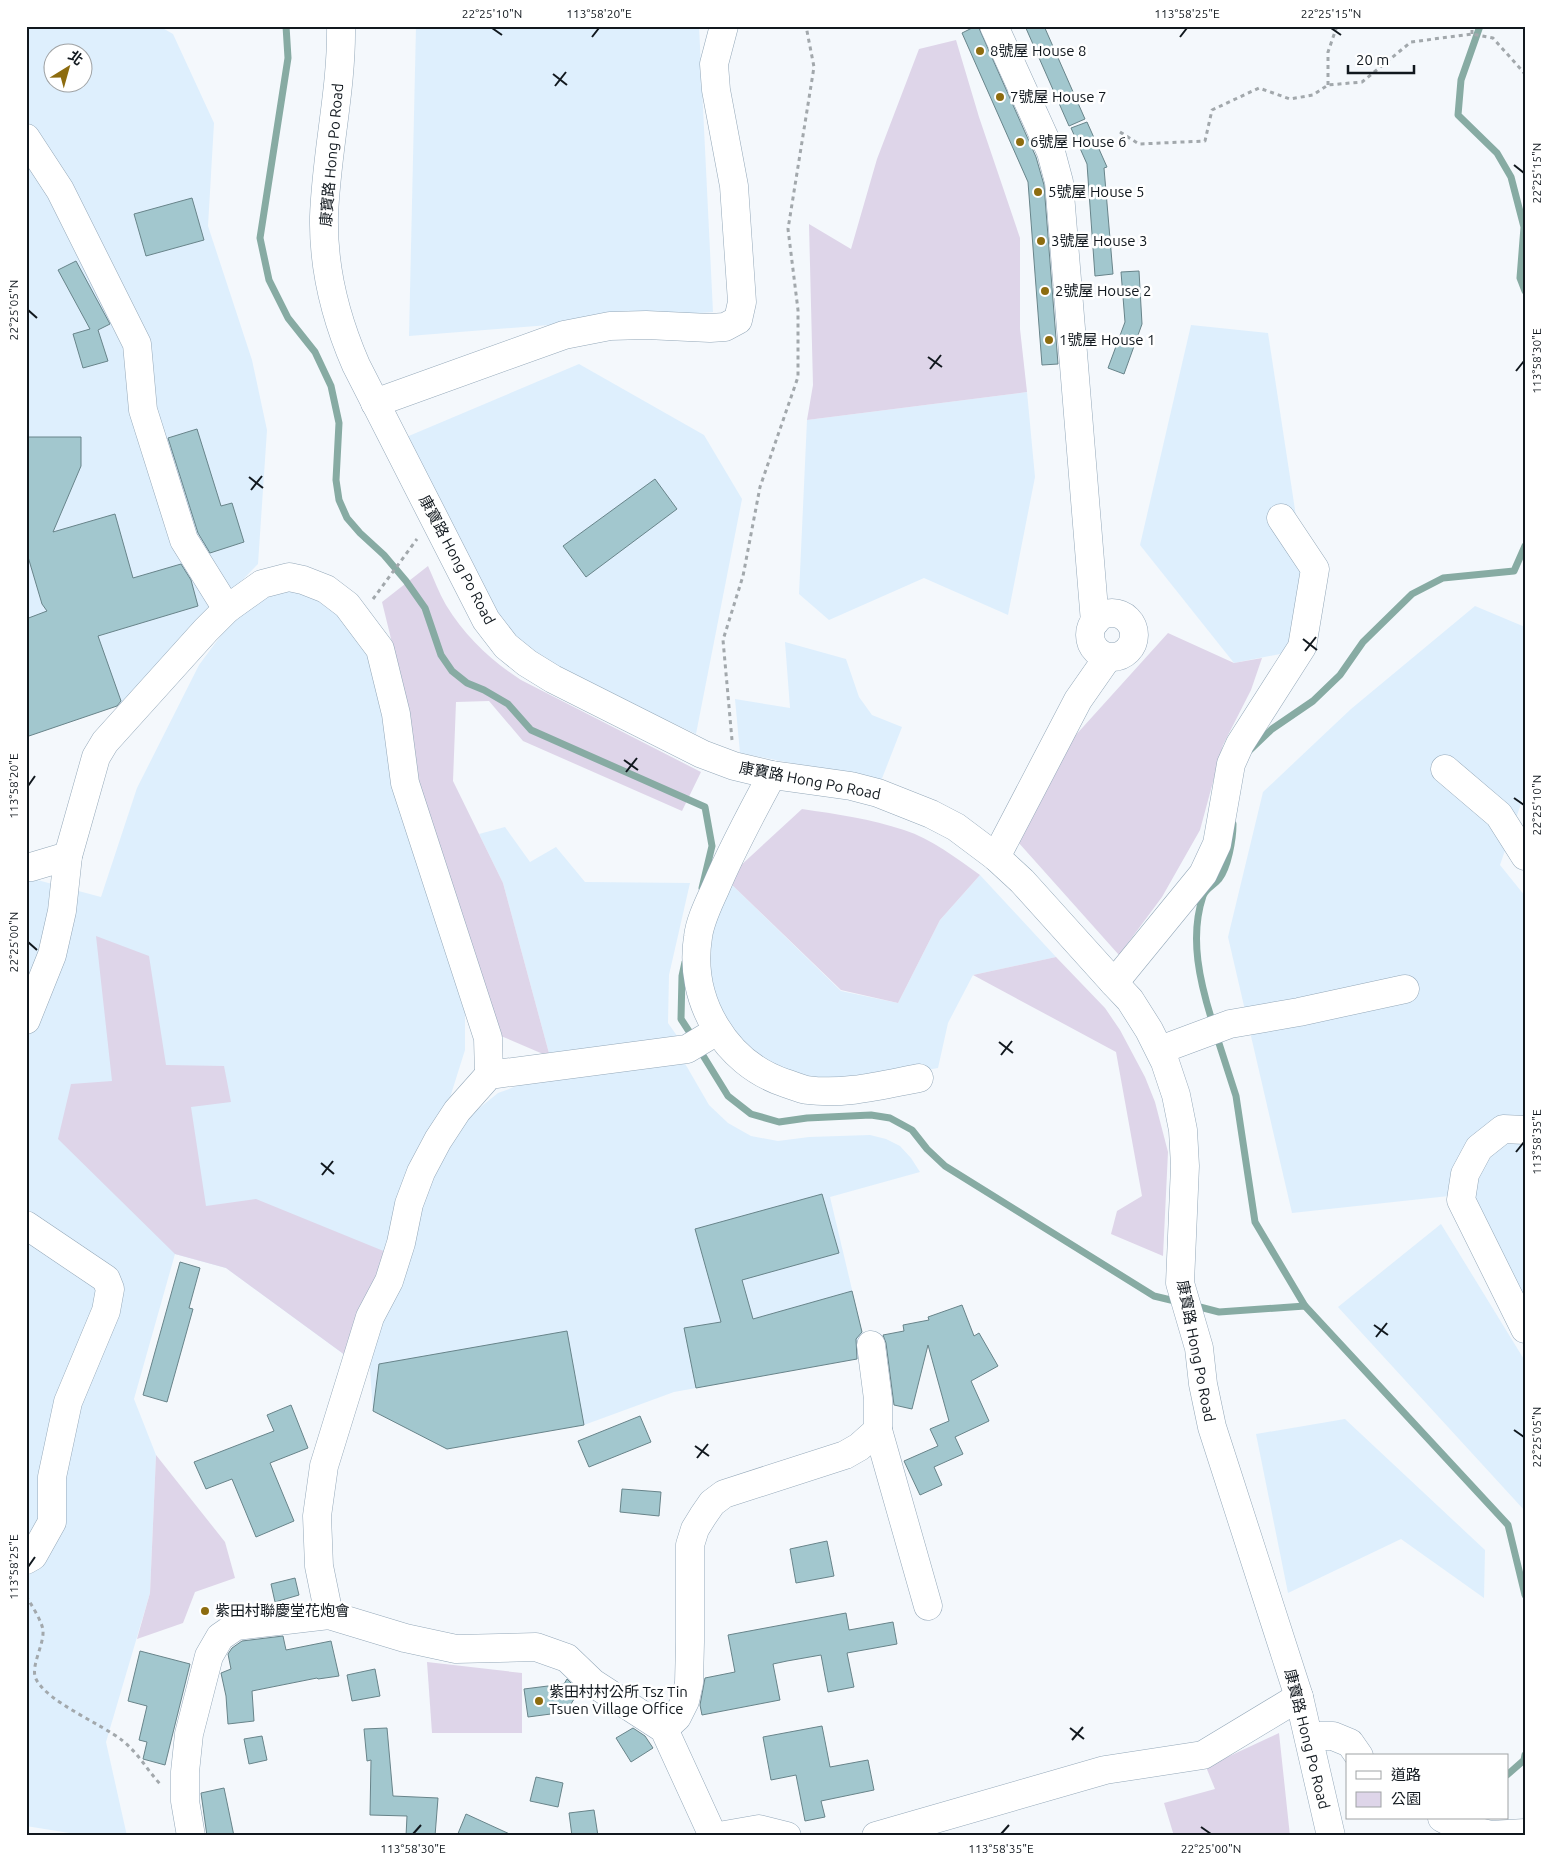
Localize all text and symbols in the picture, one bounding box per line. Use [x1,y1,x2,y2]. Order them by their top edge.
text: 22°25'10"N [462,7,522,20]
text: 113°58'20"E [566,7,632,20]
text: 113°58'25"E [1154,7,1220,20]
text: 22°25'15"N [1301,7,1361,20]
north arrow [42,42,92,92]
place label: 8號屋 House 8 [990,42,1086,59]
scale bar [1348,42,1415,74]
marker: 8號屋 House 8 [974,45,986,57]
text: 北 [65,47,86,68]
text: 20 m [1356,51,1389,68]
street label: 康寶路 Hong Po Road [317,83,346,227]
place label: 7號屋 House 7 [1010,88,1106,105]
marker: 7號屋 House 7 [994,91,1006,103]
place label: 6號屋 House 6 [1030,133,1126,150]
marker: 6號屋 House 6 [1014,136,1026,148]
text: 22°25'15"N [1530,143,1543,203]
place label: 5號屋 House 5 [1048,183,1144,200]
marker: 5號屋 House 5 [1032,186,1044,198]
place label: 3號屋 House 3 [1051,232,1147,249]
marker: 3號屋 House 3 [1035,235,1047,247]
text: 22°25'05"N [7,280,20,340]
place label: 2號屋 House 2 [1055,282,1151,299]
marker: 2號屋 House 2 [1039,285,1051,297]
text: 113°58'30"E [1530,328,1543,394]
place label: 1號屋 House 1 [1059,331,1155,348]
marker: 1號屋 House 1 [1043,334,1055,346]
street label: 康寶路 Hong Po Road [416,492,499,627]
text: 113°58'20"E [7,753,20,819]
street label: 康寶路 Hong Po Road [738,758,882,803]
text: 22°25'10"N [1530,775,1543,835]
text: 22°25'00"N [7,912,20,972]
text: 113°58'35"E [1530,1109,1543,1175]
street label: 康寶路 Hong Po Road [1174,1279,1219,1423]
text: 22°25'05"N [1530,1407,1543,1467]
text: 113°58'25"E [7,1534,20,1600]
place label: 紫田村聯慶堂花炮會 [215,1602,350,1619]
marker: 紫田村聯慶堂花炮會 [199,1605,211,1617]
street label: 康寶路 Hong Po Road [1282,1667,1333,1811]
place label: 紫田村村公所 Tsz Tin Tsuen Village Office [549,1683,688,1717]
marker: 紫田村村公所 Tsz Tin Tsuen Village Office [533,1695,545,1707]
legend [1346,1754,1508,1820]
text: 道路 [1391,1766,1421,1783]
text: 公園 [1391,1790,1421,1807]
text: 113°58'30"E [380,1842,446,1855]
text: 113°58'35"E [968,1842,1034,1855]
text: 22°25'00"N [1181,1842,1241,1855]

